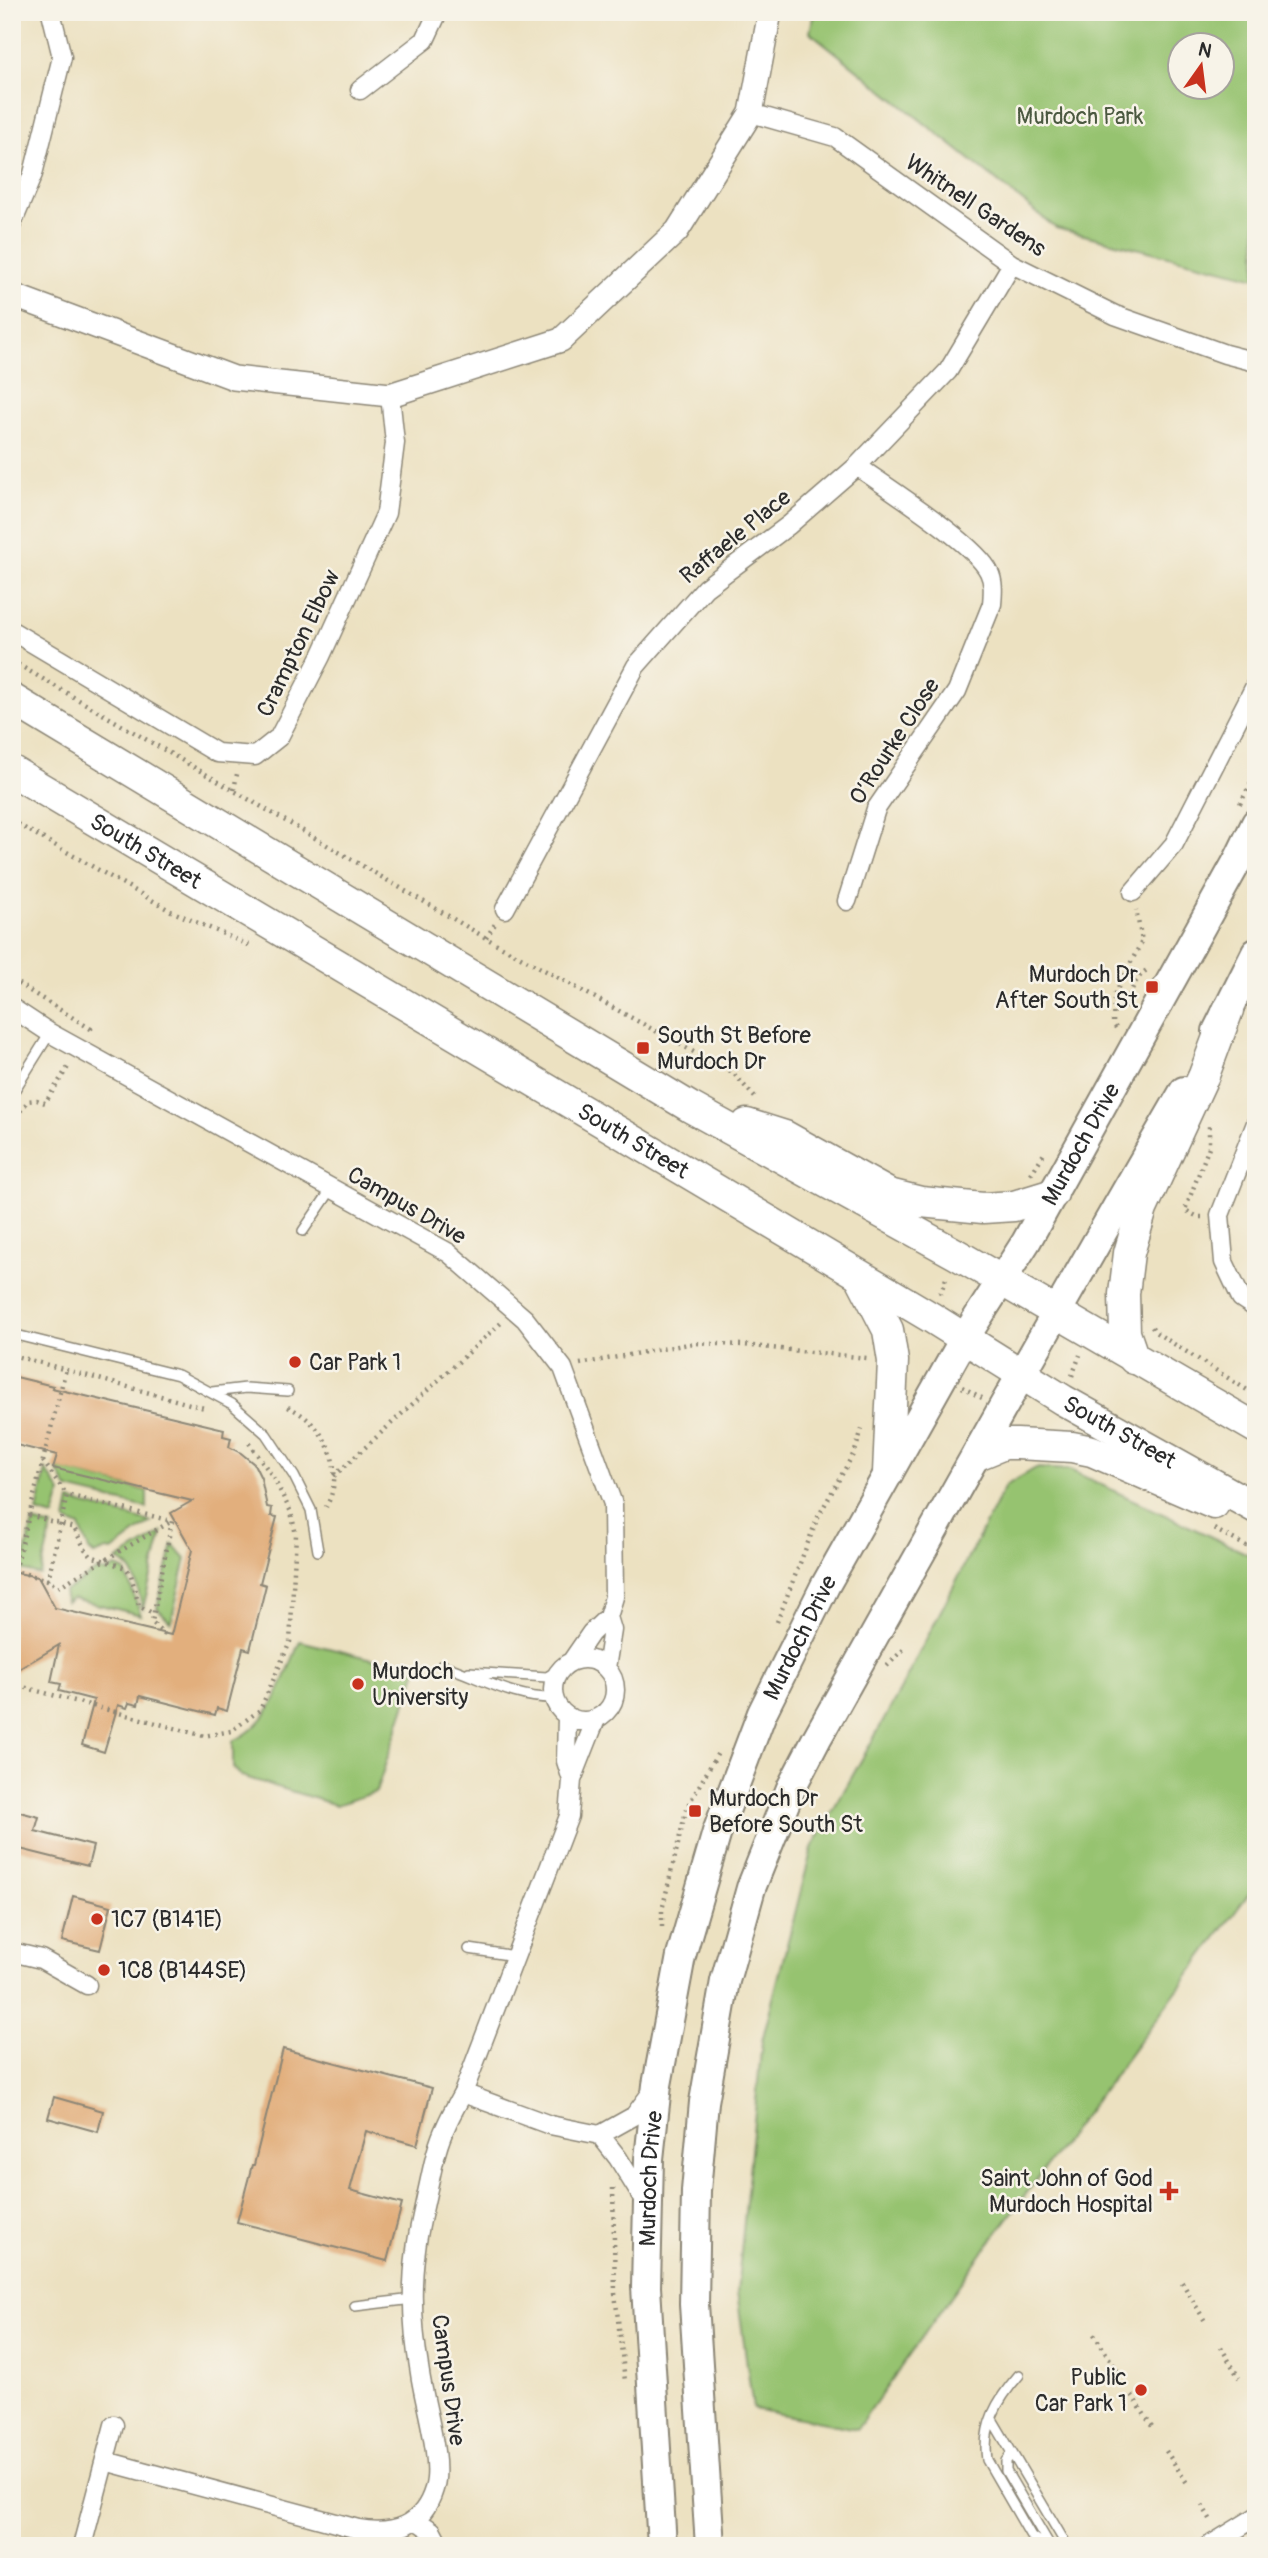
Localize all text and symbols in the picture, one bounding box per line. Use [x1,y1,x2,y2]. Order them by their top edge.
north arrow [1166,32,1236,102]
text: N [1196,37,1214,64]
park label: Murdoch Park [1017,102,1144,131]
street label: Whitnell Gardens [900,148,1051,263]
street label: Raffaele Place [674,482,797,590]
street label: Crampton Elbow [250,564,347,722]
street label: O’Rourke Close [843,672,946,810]
street label: South Street [85,807,208,896]
place label: Murdoch Dr After South St [995,960,1139,1015]
marker: Murdoch Dr After South St [1144,979,1160,995]
place label: South St Before Murdoch Dr [657,1021,811,1076]
marker: South St Before Murdoch Dr [635,1040,651,1056]
street label: Murdoch Drive [1035,1077,1127,1211]
street label: South Street [572,1097,695,1186]
street label: Campus Drive [342,1160,472,1251]
place label: Car Park 1 [309,1348,401,1377]
marker: Car Park 1 [287,1354,303,1370]
street label: South Street [1058,1389,1182,1476]
street label: Murdoch Drive [757,1569,844,1705]
place label: Murdoch University [372,1657,469,1712]
marker: Murdoch University [350,1676,366,1692]
place label: Murdoch Dr Before South St [709,1784,864,1839]
marker: Murdoch Dr Before South St [687,1803,703,1819]
place label: 1C7 (B141E) [111,1905,223,1934]
marker: 1C7 (B141E) [89,1911,105,1927]
place label: 1C8 (B144SE) [118,1956,247,1985]
marker: 1C8 (B144SE) [96,1962,112,1978]
street label: Murdoch Drive [633,2109,669,2247]
place label: Saint John of God Murdoch Hospital [980,2164,1153,2219]
marker: Saint John of God Murdoch Hospital [1159,2181,1179,2201]
street label: Campus Drive [425,2313,472,2448]
place label: Public Car Park 1 [1035,2363,1127,2418]
marker: Public Car Park 1 [1133,2382,1149,2398]

